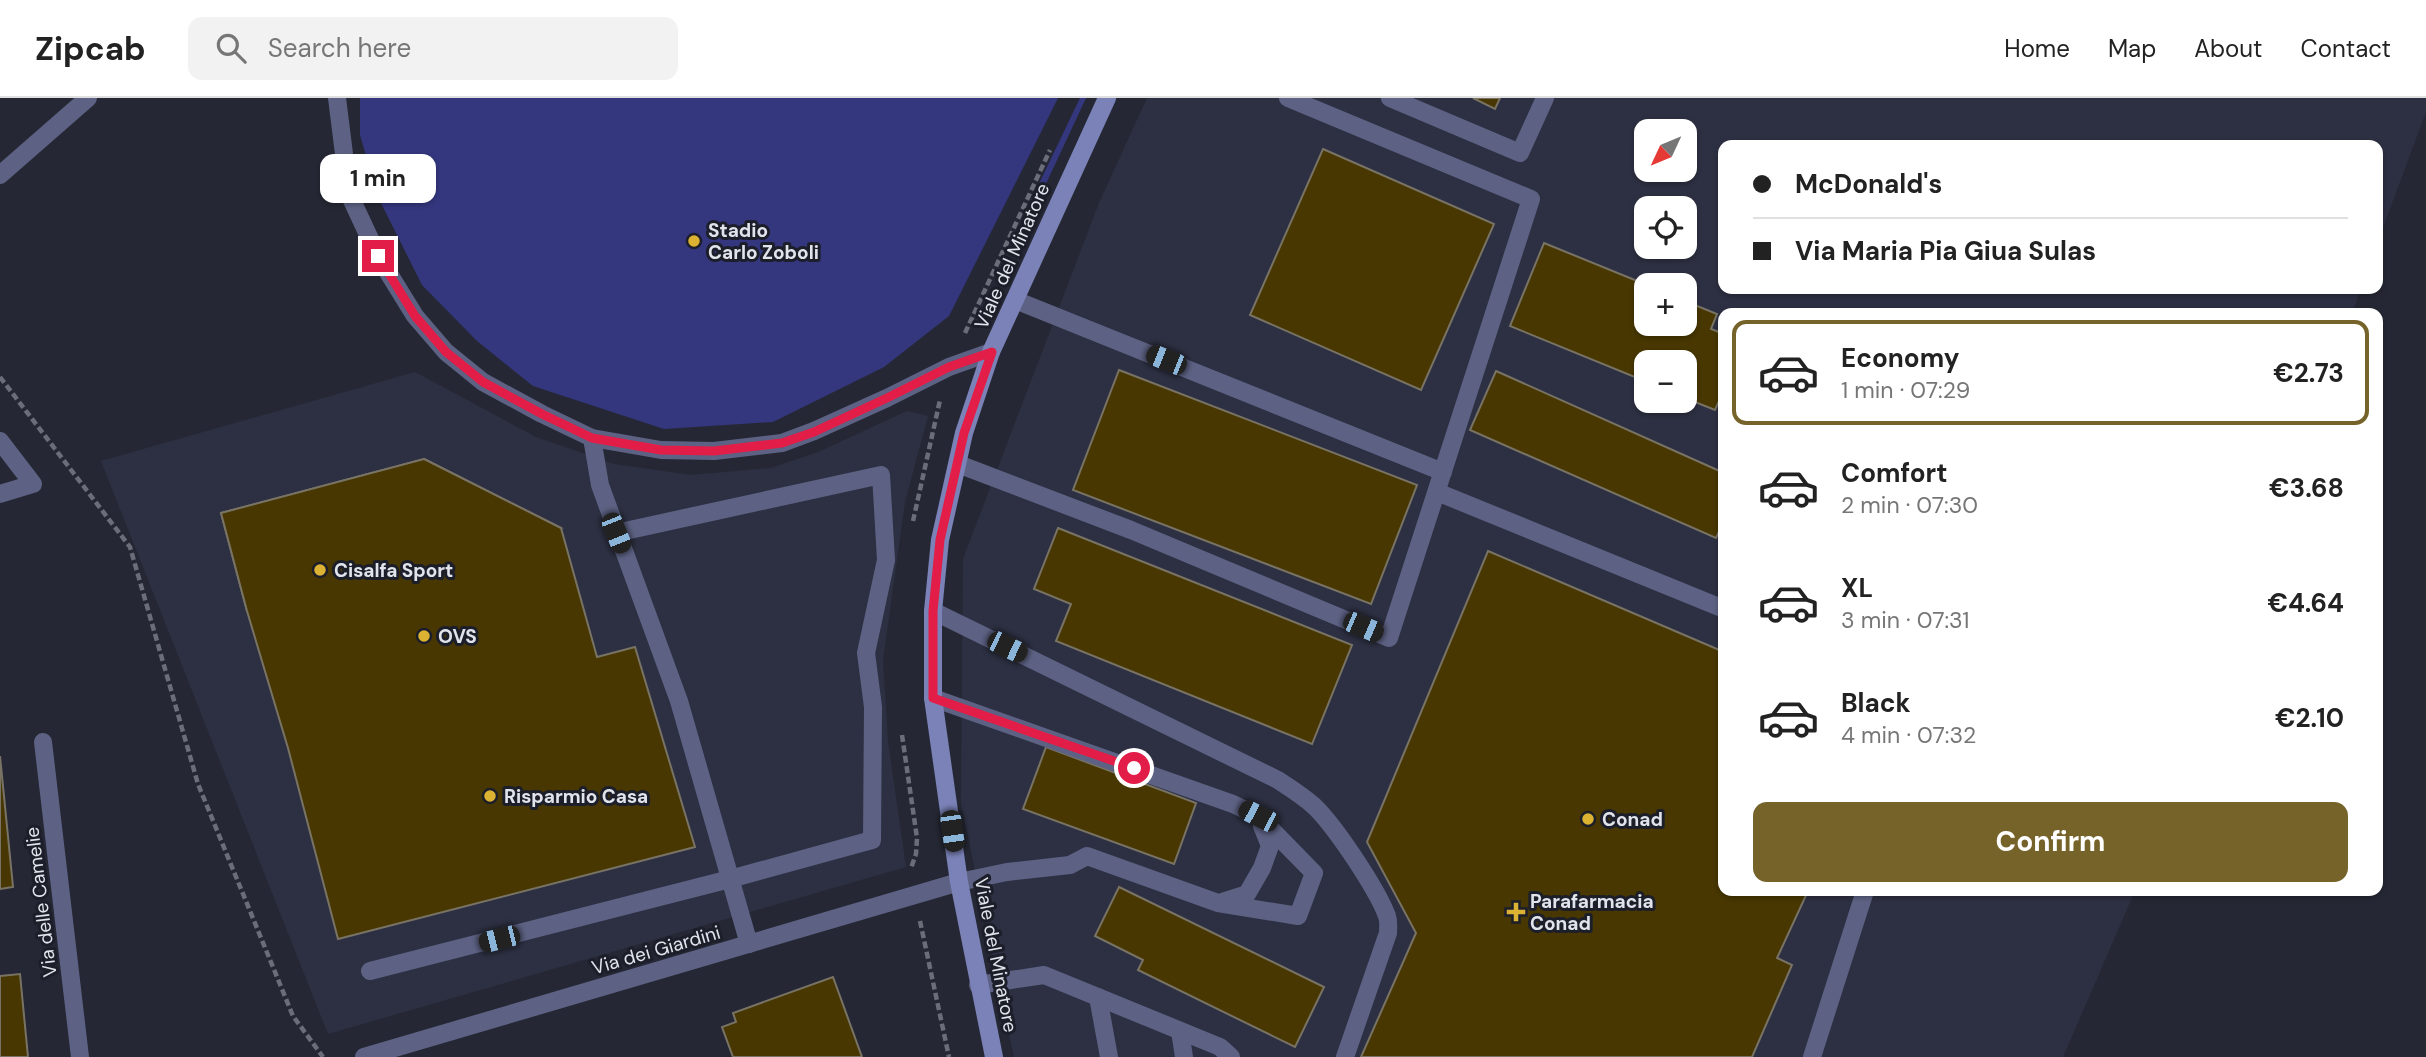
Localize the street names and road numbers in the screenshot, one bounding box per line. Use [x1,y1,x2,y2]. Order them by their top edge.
street label: Viale del Minatore [969,179,1055,333]
street label: Via delle Camelie [19,826,63,978]
street label: Viale del Minatore [969,875,1023,1035]
street label: Via dei Giardini [589,920,723,980]

